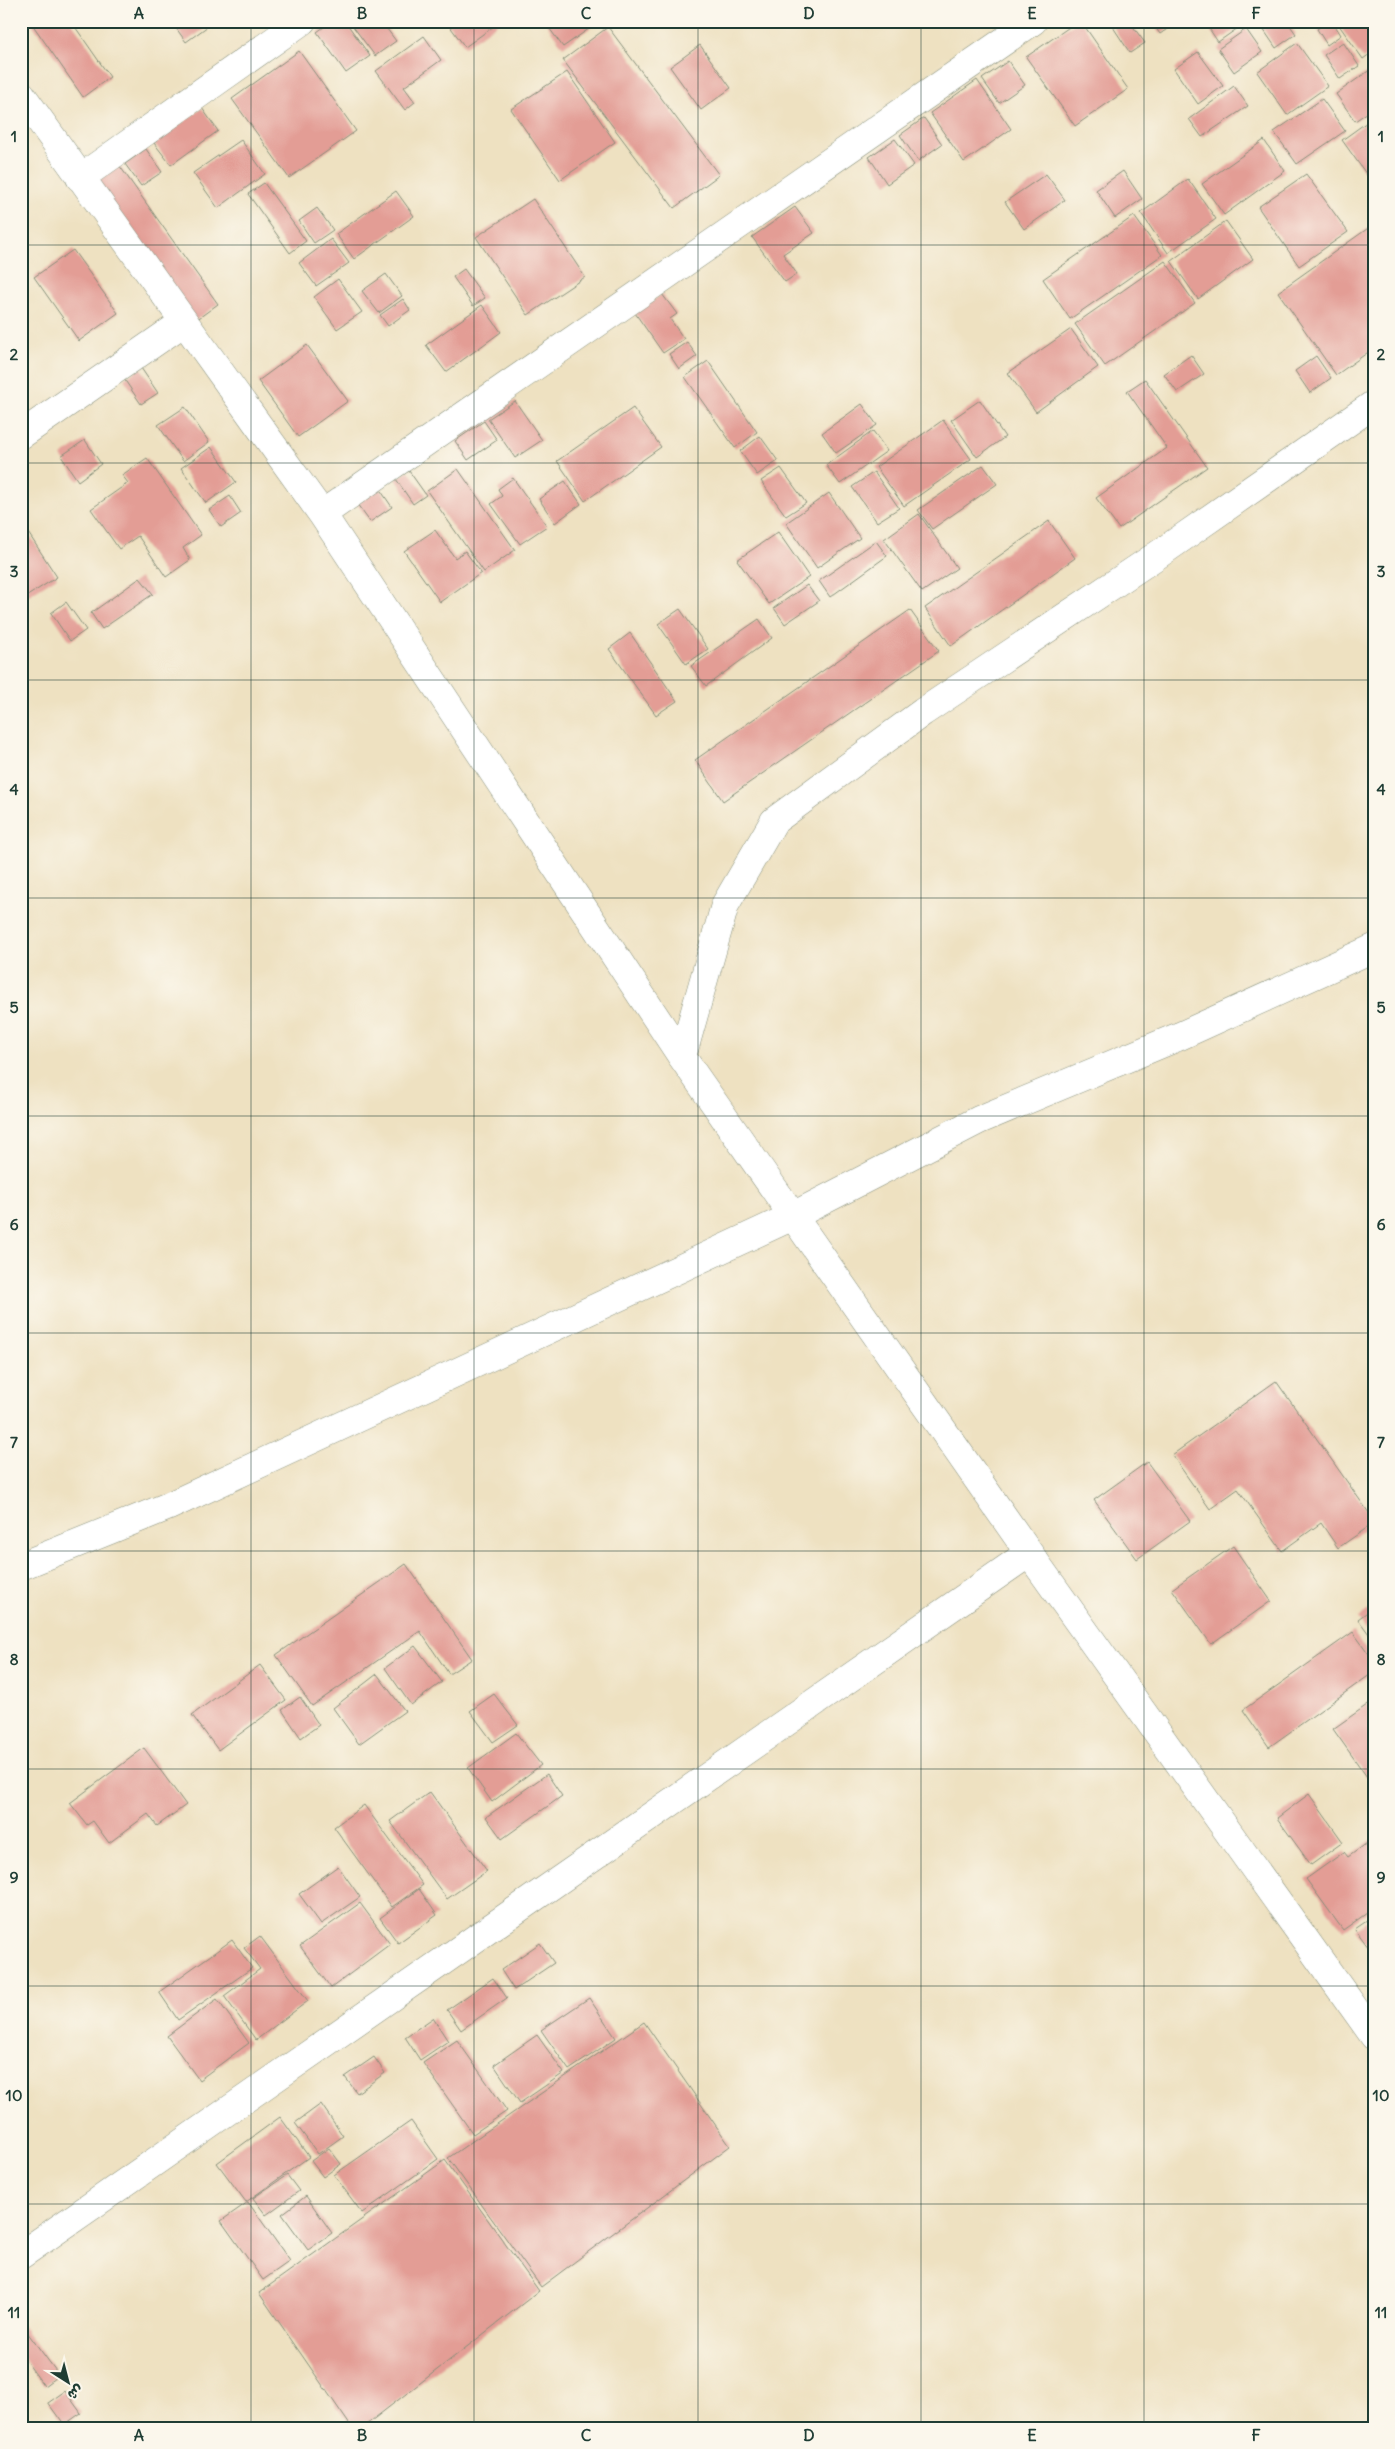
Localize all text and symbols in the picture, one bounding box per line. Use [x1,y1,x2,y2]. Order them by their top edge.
text: A [134,3,144,23]
text: B [357,3,368,23]
text: C [581,3,592,23]
text: D [803,3,815,23]
text: E [1027,3,1037,23]
text: F [1251,3,1261,23]
text: 1 [11,126,17,146]
text: 1 [1378,126,1384,146]
text: 2 [10,344,19,364]
text: 2 [1377,344,1386,364]
text: 3 [9,561,19,581]
text: 3 [1376,561,1386,581]
text: 4 [9,779,19,799]
text: 4 [1376,779,1386,799]
text: 5 [9,997,19,1017]
text: 5 [1376,997,1386,1017]
text: 6 [9,1214,19,1234]
text: 6 [1376,1214,1386,1234]
text: 7 [10,1432,18,1452]
text: 7 [1377,1432,1385,1452]
text: 8 [9,1649,19,1669]
text: 8 [1376,1649,1386,1669]
text: 9 [9,1867,19,1887]
text: 9 [1376,1867,1386,1887]
text: 10 [6,2085,22,2105]
text: 10 [1373,2085,1389,2105]
text: 11 [8,2302,20,2322]
text: 11 [1375,2302,1387,2322]
north arrow [42,2356,92,2406]
text: ش [64,2381,87,2404]
text: A [134,2425,144,2445]
text: B [357,2425,368,2445]
text: C [581,2425,592,2445]
text: D [803,2425,815,2445]
text: E [1027,2425,1037,2445]
text: F [1251,2425,1261,2445]

